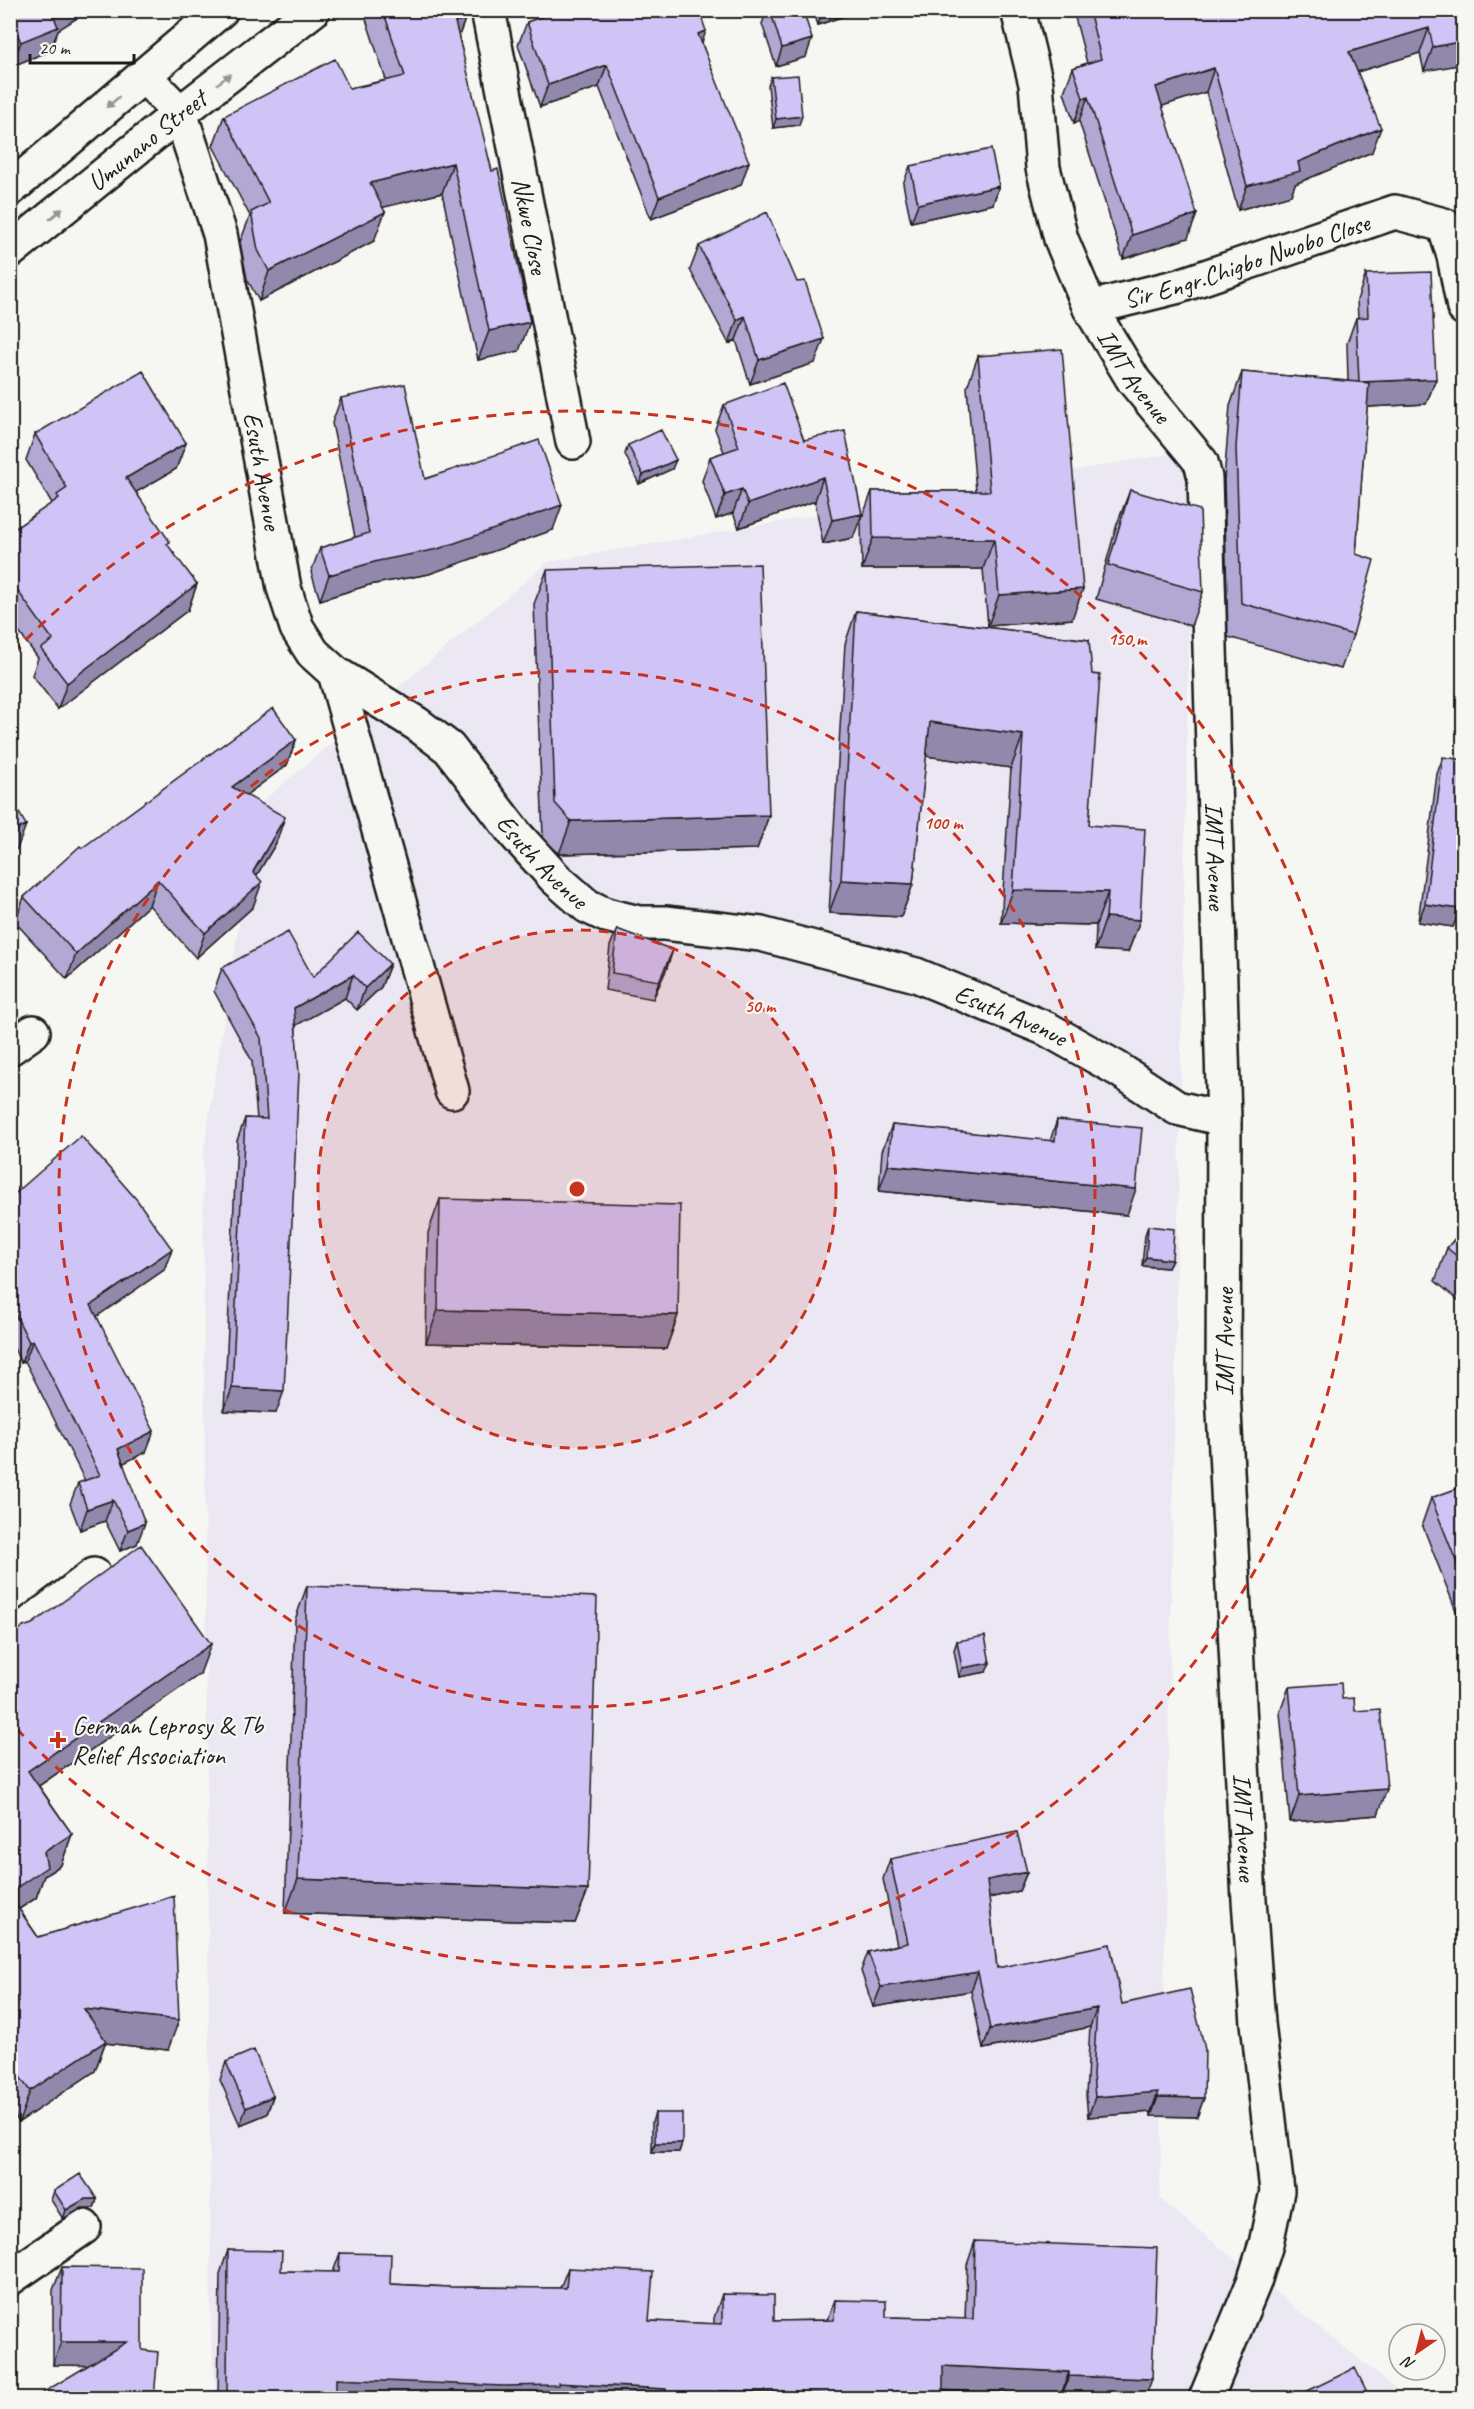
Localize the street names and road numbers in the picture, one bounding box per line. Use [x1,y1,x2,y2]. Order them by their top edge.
street label: Umunano Street [81,80,216,198]
street label: Nkwe Close [505,175,556,278]
street label: Sir Engr.Chigbo Nwobo Close [1120,205,1375,316]
street label: IMT Avenue [1090,323,1179,431]
street label: Esuth Avenue [236,410,290,535]
street label: IMT Avenue [1198,801,1234,912]
street label: Esuth Avenue [489,807,597,918]
street label: Esuth Avenue [950,976,1075,1055]
street label: IMT Avenue [1208,1286,1241,1396]
street label: IMT Avenue [1226,1773,1265,1884]

